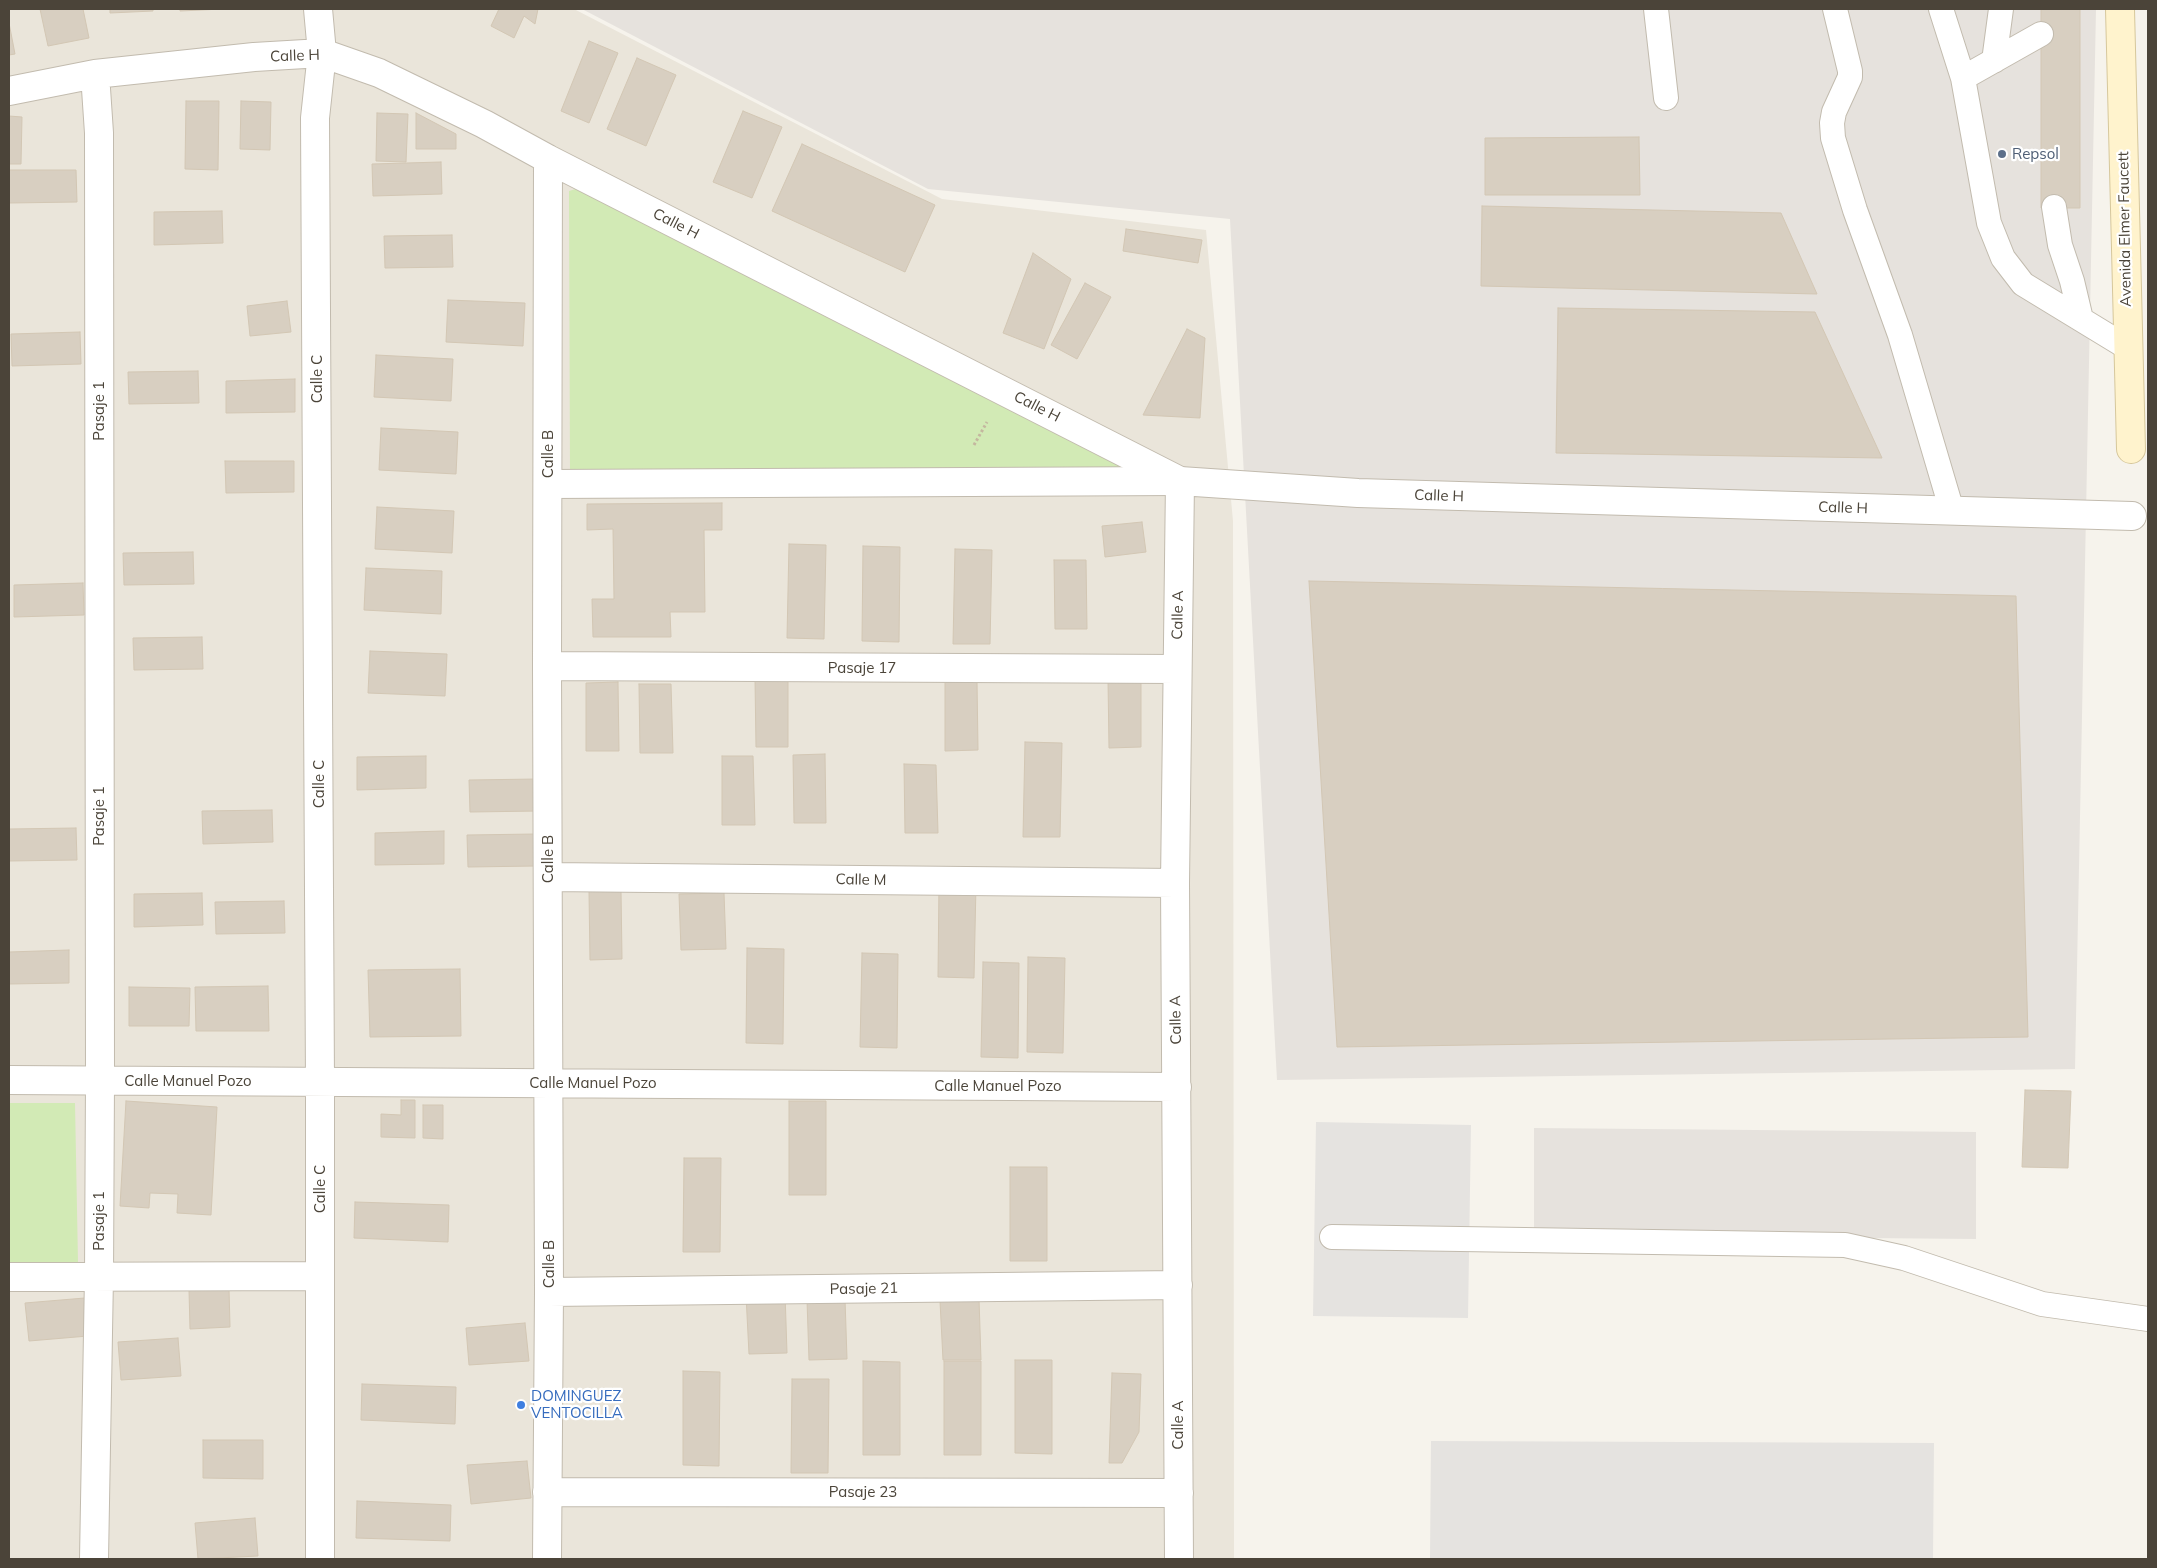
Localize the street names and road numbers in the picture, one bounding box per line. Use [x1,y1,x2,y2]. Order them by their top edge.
street label: Calle H [270,46,320,66]
street label: Avenida Elmer Faucett [2115,151,2135,307]
street label: Calle H [650,205,702,243]
street label: Calle C [308,355,326,403]
street label: Pasaje 1 [90,381,108,441]
street label: Calle H [1011,388,1063,426]
street label: Calle B [539,430,557,478]
street label: Calle H [1414,486,1464,506]
street label: Calle H [1818,498,1868,518]
street label: Calle A [1169,590,1187,640]
street label: Pasaje 17 [828,659,896,677]
street label: Calle C [310,760,328,808]
street label: Pasaje 1 [90,786,108,846]
street label: Calle B [539,835,557,883]
street label: Calle M [835,871,887,889]
street label: Calle A [1167,995,1185,1045]
street label: Calle Manuel Pozo [124,1072,252,1090]
street label: Calle Manuel Pozo [529,1074,657,1092]
street label: Calle Manuel Pozo [934,1077,1062,1095]
street label: Calle C [311,1165,329,1213]
street label: Pasaje 1 [90,1191,108,1251]
street label: Calle B [540,1240,558,1288]
street label: Pasaje 21 [830,1279,898,1299]
street label: Calle A [1169,1400,1187,1450]
street label: Pasaje 23 [829,1483,897,1501]

